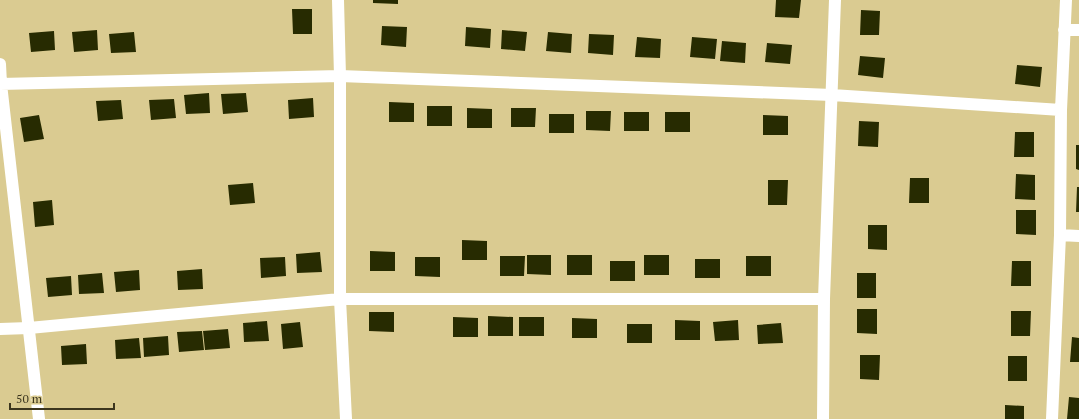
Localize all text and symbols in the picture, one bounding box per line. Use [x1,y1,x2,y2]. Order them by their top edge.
scale bar [10,385,114,411]
text: 50 m [16,391,43,406]

